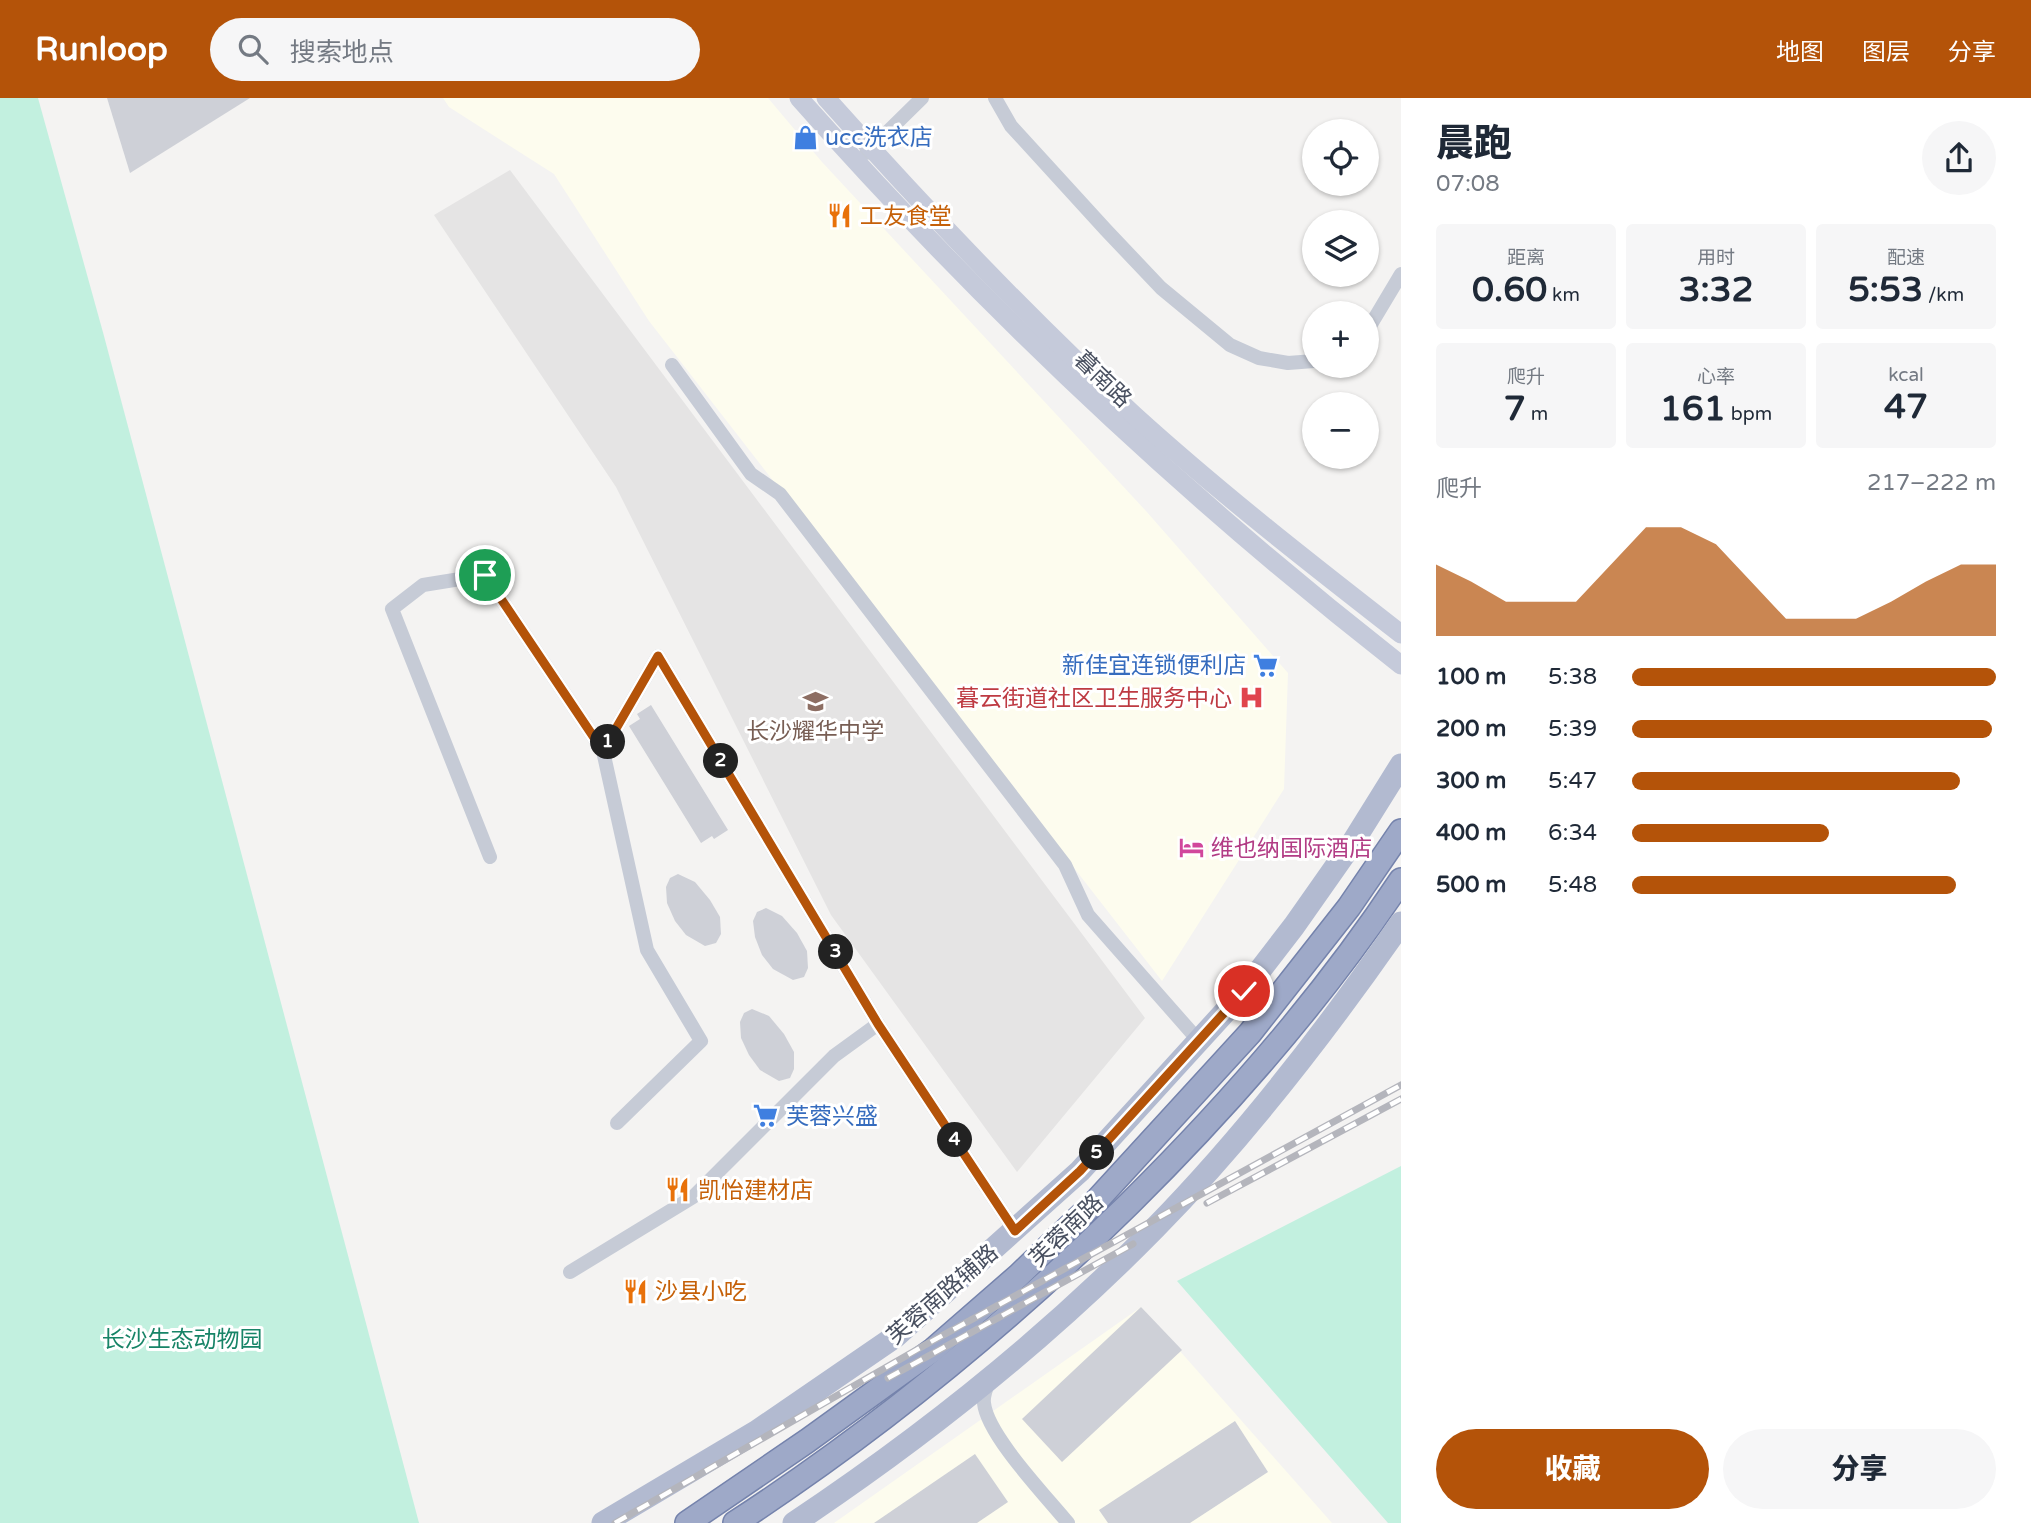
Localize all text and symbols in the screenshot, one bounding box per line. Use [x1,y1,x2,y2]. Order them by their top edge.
search box [210,18,700,81]
text: Runloop [35,30,168,69]
icon: search [234,30,272,68]
text: 搜索地点 [290,37,394,68]
text: 地图 [1776,38,1824,67]
text: 图层 [1862,38,1910,67]
text: 分享 [1948,38,1996,67]
map controls [1302,119,1379,469]
button: locate [1302,119,1379,196]
text: 晨跑 [1436,121,1512,167]
button: share [1922,121,1996,195]
shop icon: ucc洗衣店 [791,123,819,151]
place label: ucc洗衣店 [825,124,932,152]
text: 07:08 [1436,170,1500,198]
restaurant icon: 工友食堂 [826,202,854,230]
place label: 工友食堂 [860,203,952,231]
button: layers [1302,210,1379,287]
text: 距离 [1507,247,1545,269]
text: 用时 [1697,247,1735,269]
text: 配速 [1887,247,1925,269]
text: 0.60 [1472,269,1547,311]
text: 3:32 [1678,269,1754,311]
text: 5:53 [1848,269,1923,311]
text: km [1547,284,1580,306]
text: /km [1923,284,1964,306]
button: + [1302,301,1379,378]
street label: 暮南路 [1068,346,1137,414]
text: kcal [1888,364,1924,386]
text: 爬升 [1507,366,1545,388]
text: 心率 [1697,366,1735,388]
text: 47 [1884,386,1928,428]
text: 7 [1504,388,1526,430]
text: 161 [1660,388,1726,430]
button: − [1302,392,1379,469]
text: m [1526,403,1548,425]
text: bpm [1726,403,1772,425]
text: 217–222 m [1867,469,1996,497]
text: 爬升 [1436,475,1482,503]
pin [455,545,515,605]
icon: arrive [466,556,504,594]
supermarket icon: 新佳宜连锁便利店 [1252,651,1280,679]
place label: 新佳宜连锁便利店 [1062,652,1246,680]
text: 100 m [1436,663,1506,691]
text: 5:38 [1548,663,1597,691]
hospital icon: 暮云街道社区卫生服务中心 [1238,684,1266,712]
place label: 暮云街道社区卫生服务中心 [956,685,1232,713]
school or university icon: 长沙耀华中学 [801,687,829,715]
text: 200 m [1436,715,1506,743]
text: 5:39 [1548,715,1597,743]
place label: 长沙耀华中学 [746,718,884,746]
pin: 1 [590,724,626,760]
text: 1 [602,730,613,752]
pin: 2 [704,744,738,778]
text: 2 [715,749,726,771]
text: 300 m [1436,767,1506,795]
text: 5:47 [1548,767,1597,795]
text: 400 m [1436,819,1506,847]
text: 6:34 [1548,819,1597,847]
hotel icon: 维也纳国际酒店 [1177,834,1205,862]
place label: 维也纳国际酒店 [1211,835,1372,863]
text: 500 m [1436,871,1506,899]
text: 5:48 [1548,871,1597,899]
pin: 3 [818,934,854,970]
text: 3 [830,940,841,962]
pin [1214,961,1274,1021]
icon: check [1225,972,1263,1010]
supermarket icon: 芙蓉兴盛 [752,1102,780,1130]
place label: 芙蓉兴盛 [786,1103,878,1131]
pin: 4 [937,1122,972,1158]
text: 4 [949,1128,960,1150]
pin: 5 [1080,1136,1114,1170]
text: 5 [1091,1141,1102,1163]
restaurant icon: 凯怡建材店 [664,1176,692,1204]
place label: 凯怡建材店 [698,1177,813,1205]
street label: 芙蓉南路 [1024,1189,1110,1273]
street label: 芙蓉南路辅路 [881,1239,1004,1351]
restaurant icon: 沙县小吃 [621,1277,649,1305]
place label: 沙县小吃 [655,1278,747,1306]
park label: 长沙生态动物园 [102,1326,263,1354]
button: 收藏 [1436,1429,1709,1509]
button: 分享 [1723,1429,1996,1509]

